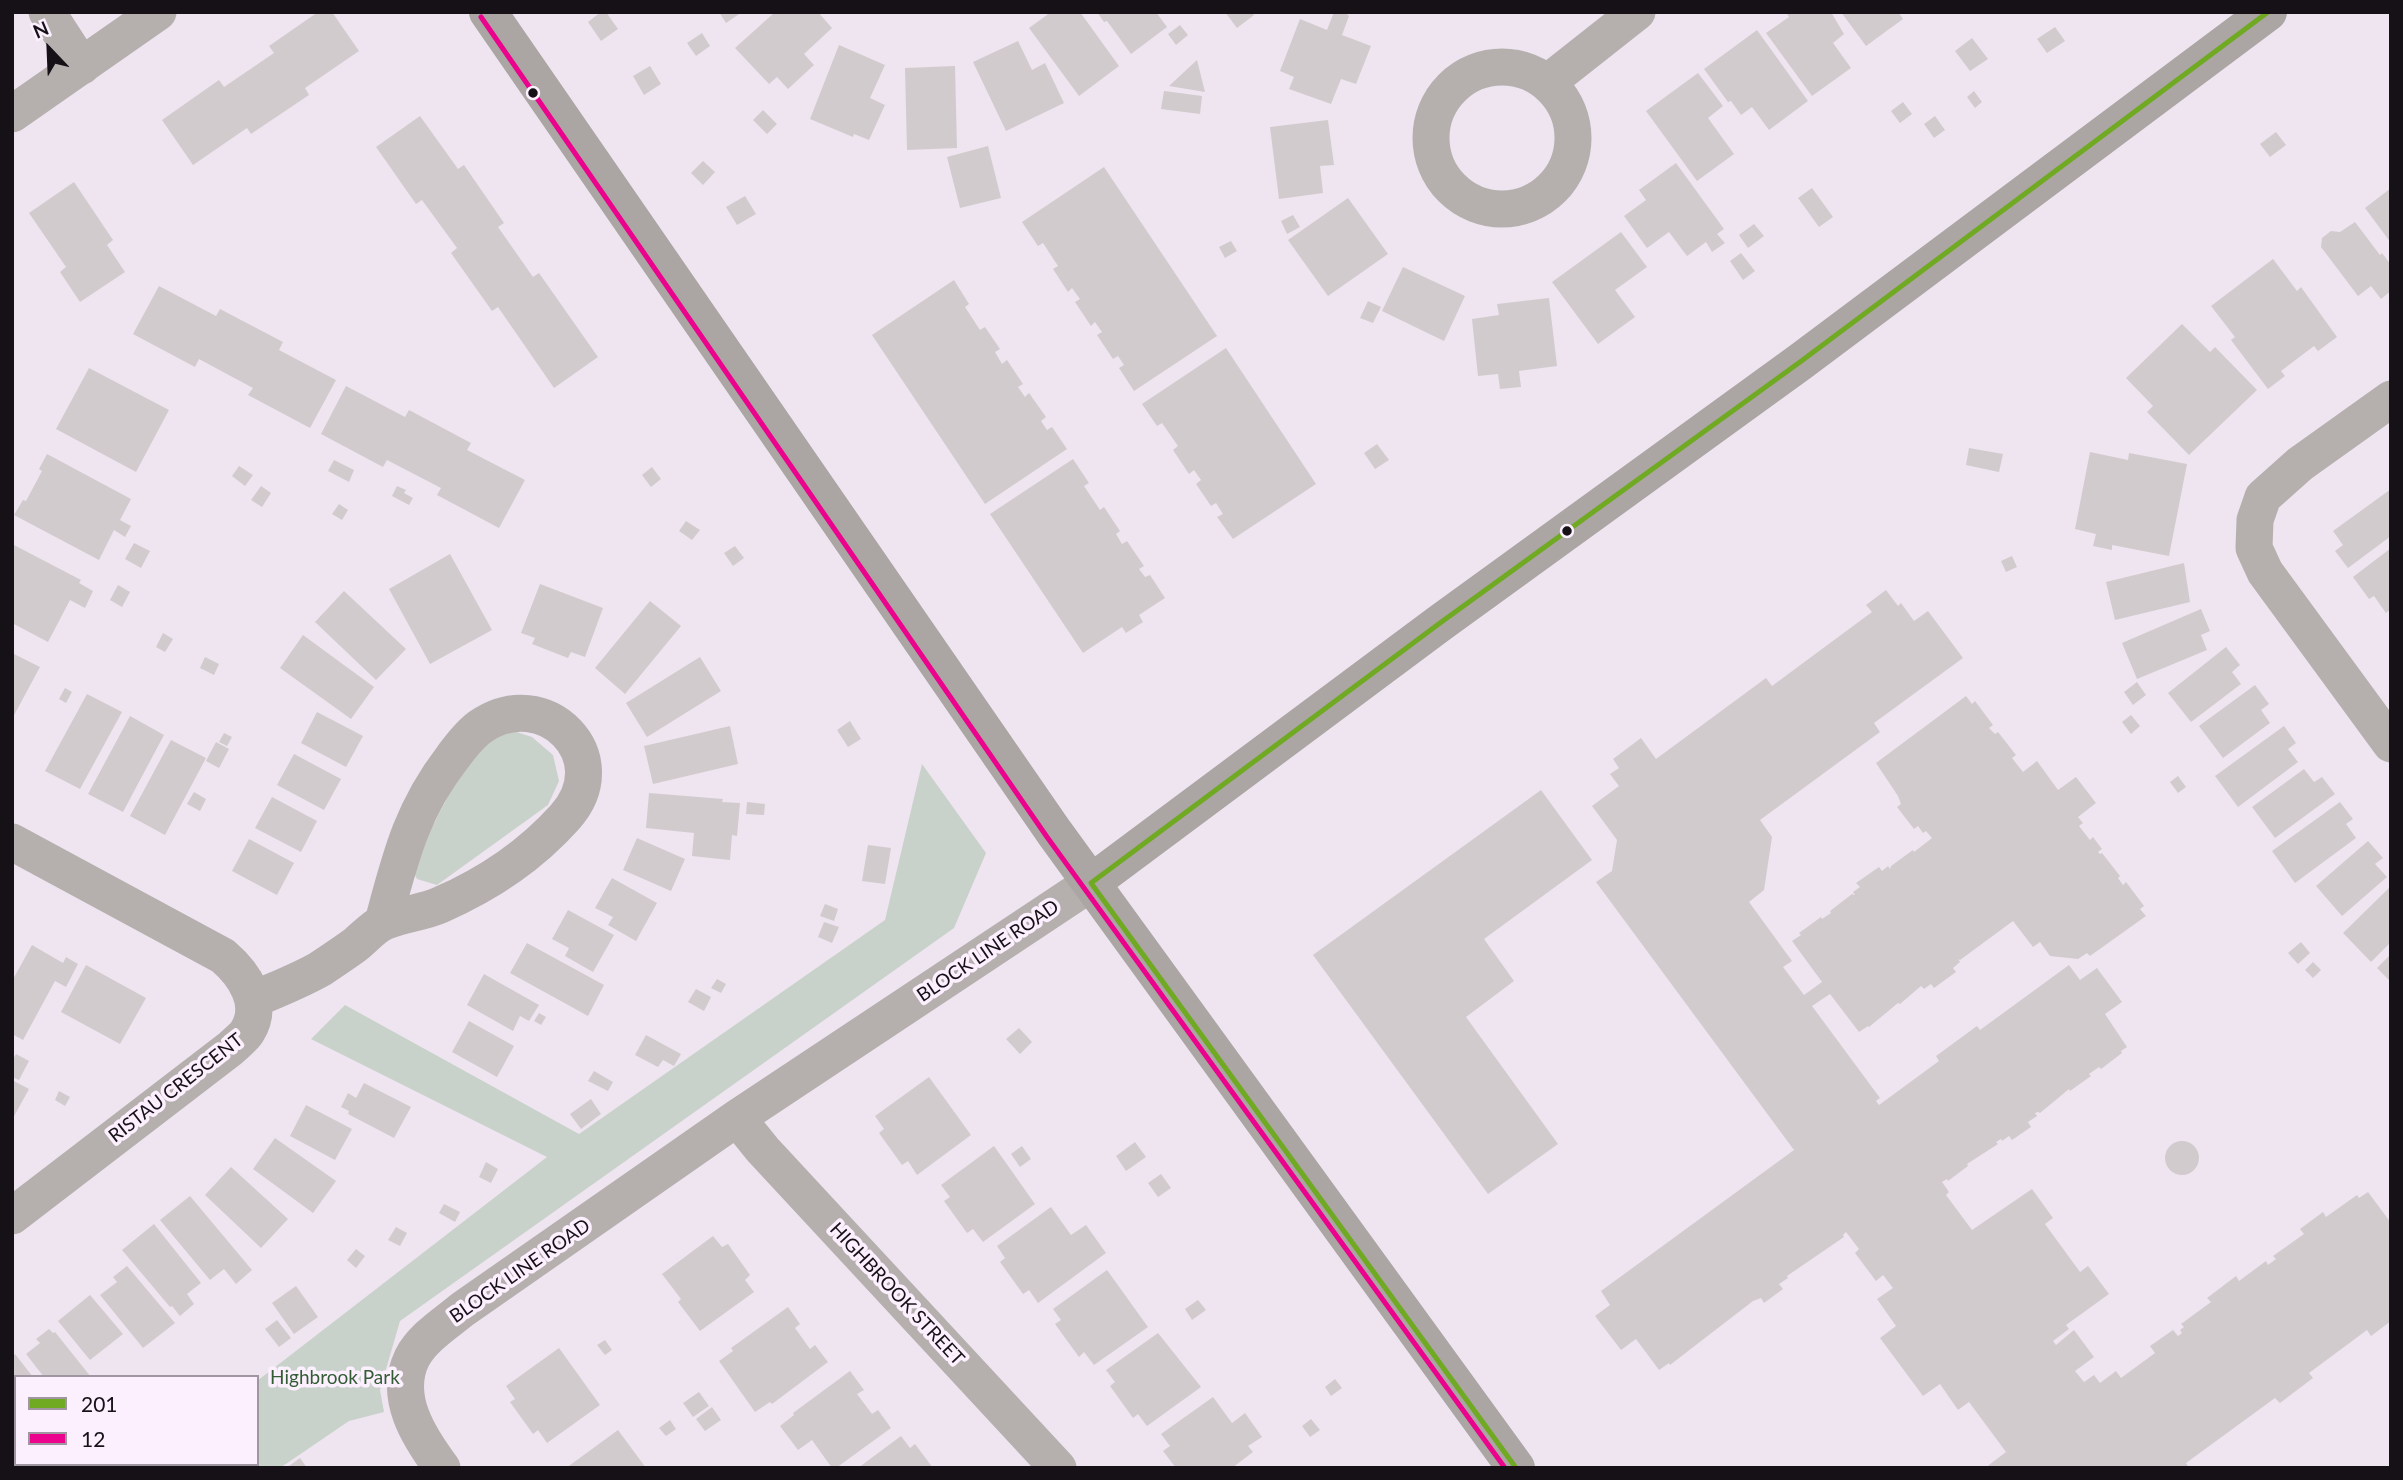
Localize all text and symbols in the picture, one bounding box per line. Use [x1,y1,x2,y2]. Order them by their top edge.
north arrow [14,14,84,84]
text: N [29,16,52,43]
unlabelled marker [526,86,540,100]
unlabelled marker [1560,524,1574,538]
street label: BLOCK LINE ROAD [913,895,1063,1007]
street label: RISTAU CRESCENT [104,1029,248,1147]
street label: BLOCK LINE ROAD [445,1214,595,1328]
street label: HIGHBROOK STREET [825,1218,969,1370]
park label: Highbrook Park [270,1367,400,1389]
legend [14,1375,259,1466]
text: 201 [81,1391,118,1416]
text: 12 [81,1426,105,1451]

